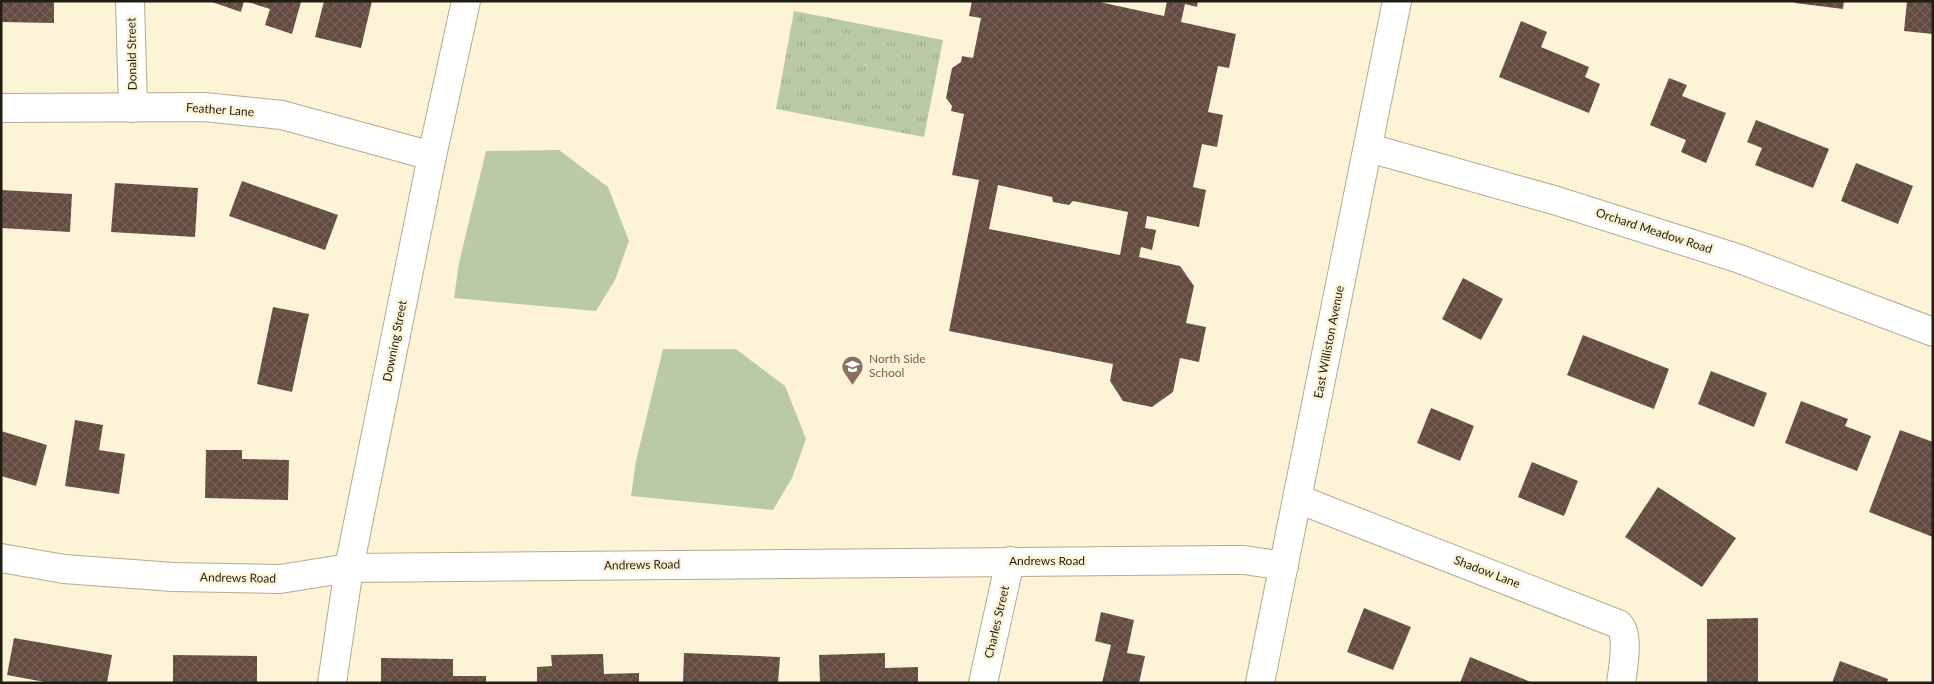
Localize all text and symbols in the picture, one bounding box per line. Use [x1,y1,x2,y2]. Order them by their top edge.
street label: Donald Street [123,17,140,91]
street label: Feather Lane [186,100,255,119]
street label: Orchard Meadow Road [1594,205,1714,256]
street label: East Williston Avenue [1310,284,1347,399]
street label: Downing Street [379,298,410,383]
place label: North Side School [869,351,926,380]
school or university icon: North Side School [841,354,865,385]
street label: Shadow Lane [1452,552,1523,591]
street label: Andrews Road [1009,553,1085,568]
street label: Andrews Road [604,556,680,573]
street label: Andrews Road [200,569,276,586]
street label: Charles Street [981,583,1012,660]

